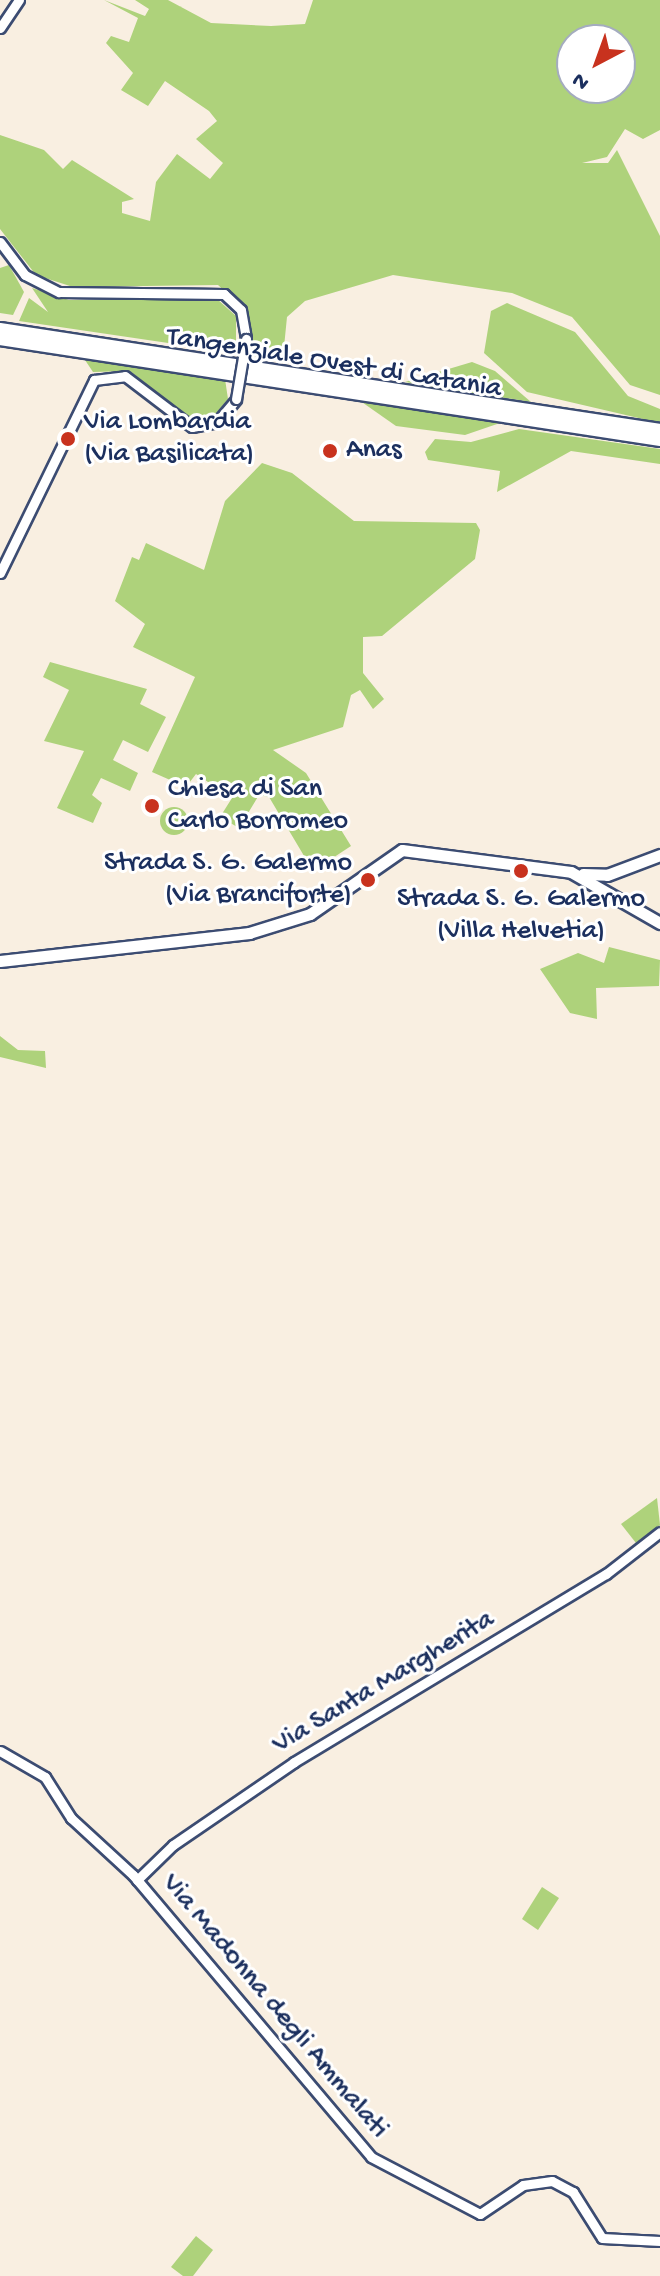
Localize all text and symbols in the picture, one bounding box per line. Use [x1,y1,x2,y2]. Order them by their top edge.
north arrow [556,24,636,104]
text: N [568,66,596,95]
street label: Tangenziale Ovest di Catania [164,321,504,407]
place label: Via Lombardia (Via Basilicata) [84,406,254,472]
marker: Via Lombardia (Via Basilicata) [59,430,77,448]
place label: Anas [346,434,402,468]
marker: Anas [321,442,339,460]
place label: Chiesa di San Carlo Borromeo [168,773,348,839]
marker: Chiesa di San Carlo Borromeo [143,797,161,815]
place label: Strada S. G. Galermo (Via Branciforte) [104,847,352,913]
marker: Strada S. G. Galermo (Villa Helvetia) [512,862,530,880]
marker: Strada S. G. Galermo (Via Branciforte) [359,871,377,889]
place label: Strada S. G. Galermo (Villa Helvetia) [397,883,645,949]
street label: Via Santa Margherita [267,1604,501,1762]
street label: Via Madonna degli Ammalati [153,1868,395,2146]

